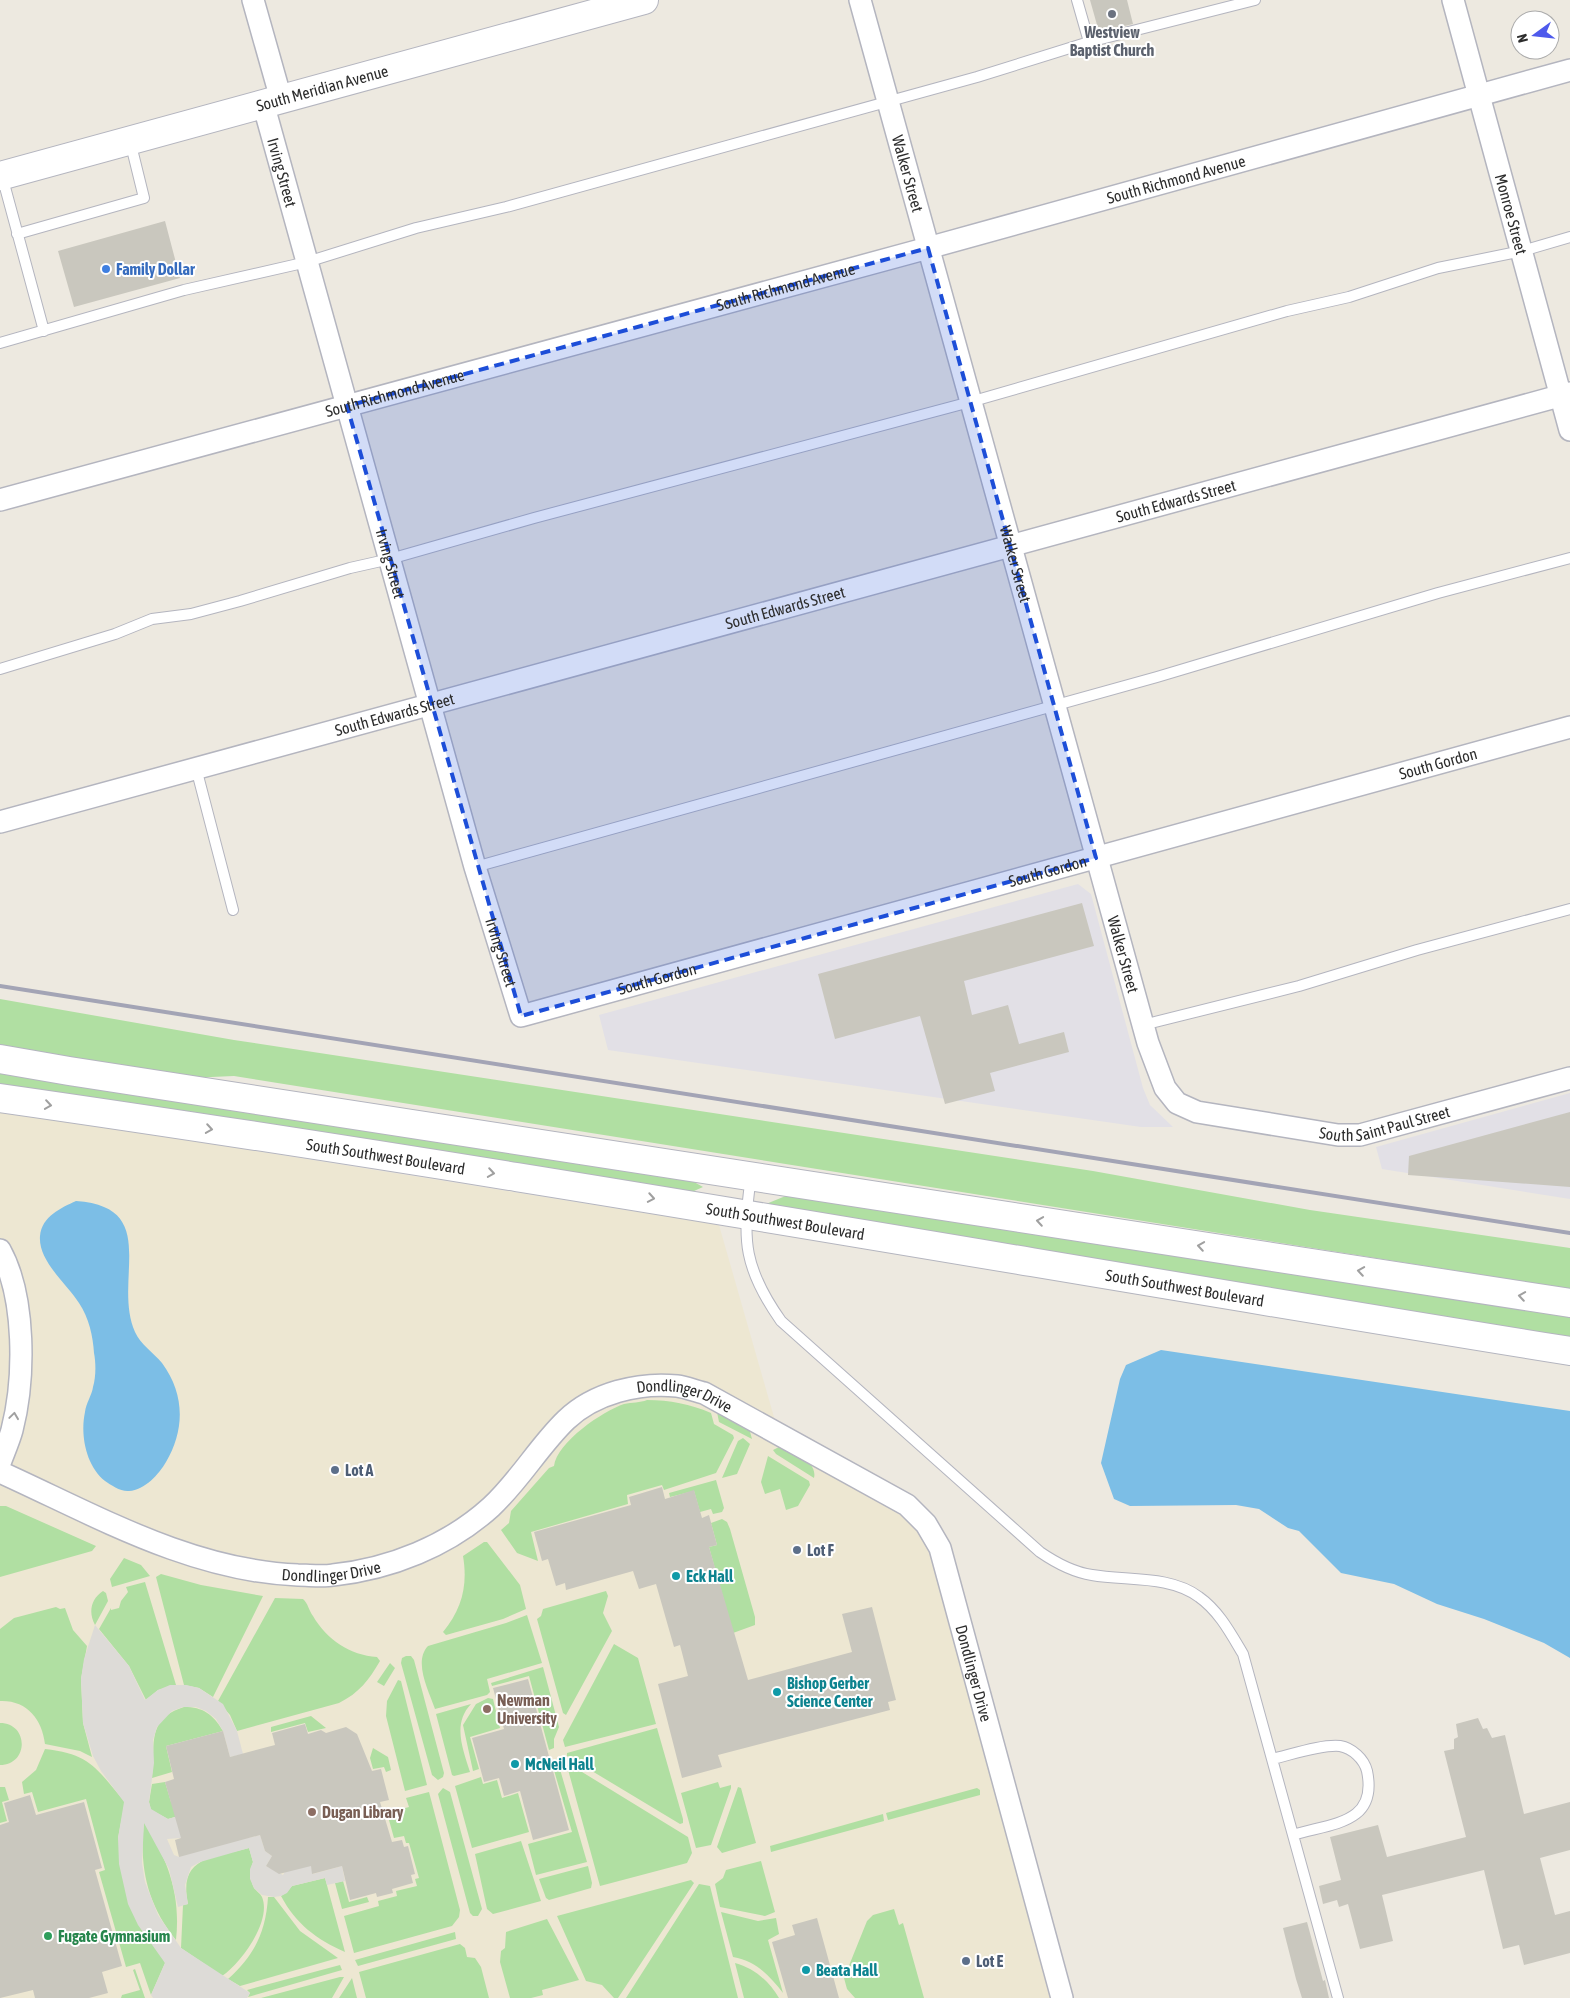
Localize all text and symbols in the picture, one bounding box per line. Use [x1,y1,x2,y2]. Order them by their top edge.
marker: Westview Baptist Church [1106,8,1118,20]
north arrow [1510,10,1560,60]
place label: Westview Baptist Church [1070,23,1154,59]
text: N [1514,32,1531,44]
street label: South Meridian Avenue [254,61,390,115]
street label: Walker Street [889,133,927,214]
street label: Irving Street [264,136,301,209]
street label: South Richmond Avenue [1105,151,1247,207]
street label: Monroe Street [1492,172,1531,257]
street label: South Richmond Avenue [714,259,857,314]
place label: Family Dollar [116,260,195,278]
marker: Family Dollar [100,263,112,275]
street label: South Richmond Avenue [323,365,466,420]
street label: South Edwards Street [1114,476,1238,526]
street label: Walker Street [997,523,1035,605]
street label: Irving Street [373,527,409,601]
street label: South Edwards Street [723,582,847,632]
street label: South Edwards Street [333,689,457,739]
street label: South Gordon [1397,744,1479,783]
street label: South Gordon [1007,852,1089,890]
street label: Walker Street [1104,914,1143,995]
street label: Irving Street [482,916,520,989]
street label: South Gordon [616,959,698,998]
one-way arrow [44,1099,53,1109]
street label: South Saint Paul Street [1318,1102,1452,1144]
one-way arrow [205,1123,213,1133]
street label: South Southwest Boulevard [305,1135,466,1178]
one-way arrow [486,1167,495,1177]
one-way arrow [647,1193,655,1203]
street label: South Southwest Boulevard [705,1199,866,1243]
one-way arrow [1036,1217,1044,1227]
one-way arrow [1196,1241,1204,1252]
street label: South Southwest Boulevard [1104,1266,1265,1310]
one-way arrow [1357,1266,1365,1277]
one-way arrow [1517,1291,1526,1301]
street label: Dondlinger Drive [635,1376,735,1416]
one-way arrow [8,1412,19,1420]
place label: Lot A [345,1461,374,1479]
marker: Lot A [329,1464,341,1476]
place label: Lot F [807,1541,835,1559]
marker: Lot F [791,1544,803,1556]
street label: Dondlinger Drive [281,1557,382,1585]
place label: Eck Hall [686,1567,734,1585]
marker: Eck Hall [670,1570,682,1582]
street label: Dondlinger Drive [952,1623,996,1723]
place label: Bishop Gerber Science Center [787,1674,873,1710]
marker: Bishop Gerber Science Center [771,1686,783,1698]
place label: Newman University [497,1691,557,1727]
marker: Newman University [481,1703,493,1715]
place label: McNeil Hall [525,1755,594,1773]
marker: McNeil Hall [509,1758,521,1770]
place label: Dugan Library [322,1803,404,1821]
marker: Dugan Library [306,1806,318,1818]
place label: Fugate Gymnasium [58,1927,170,1945]
marker: Fugate Gymnasium [42,1930,54,1942]
place label: Lot E [976,1952,1004,1970]
marker: Lot E [960,1955,972,1967]
place label: Beata Hall [816,1961,879,1979]
marker: Beata Hall [800,1964,812,1976]

